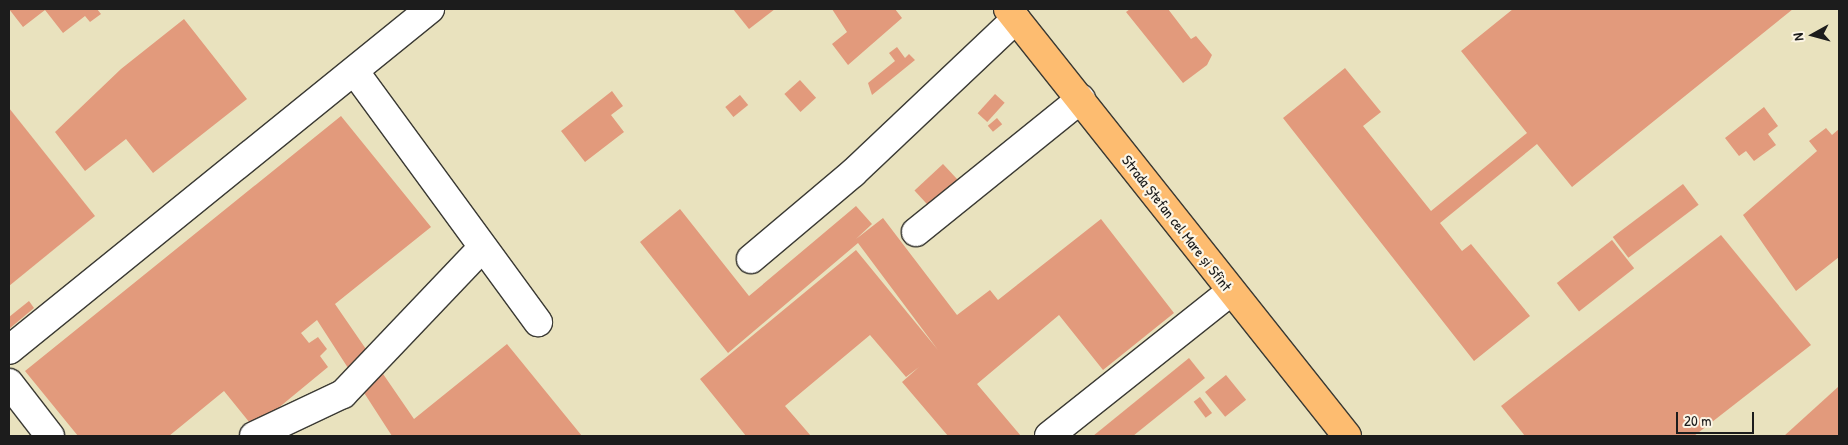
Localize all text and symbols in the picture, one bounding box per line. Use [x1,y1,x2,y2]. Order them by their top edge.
north arrow [1788,10,1838,60]
text: N [1788,32,1807,42]
street label: Strada Ștefan cel Mare și Sfînt [1118,151,1236,295]
scale bar [1678,402,1756,434]
text: 20 m [1684,410,1711,431]

